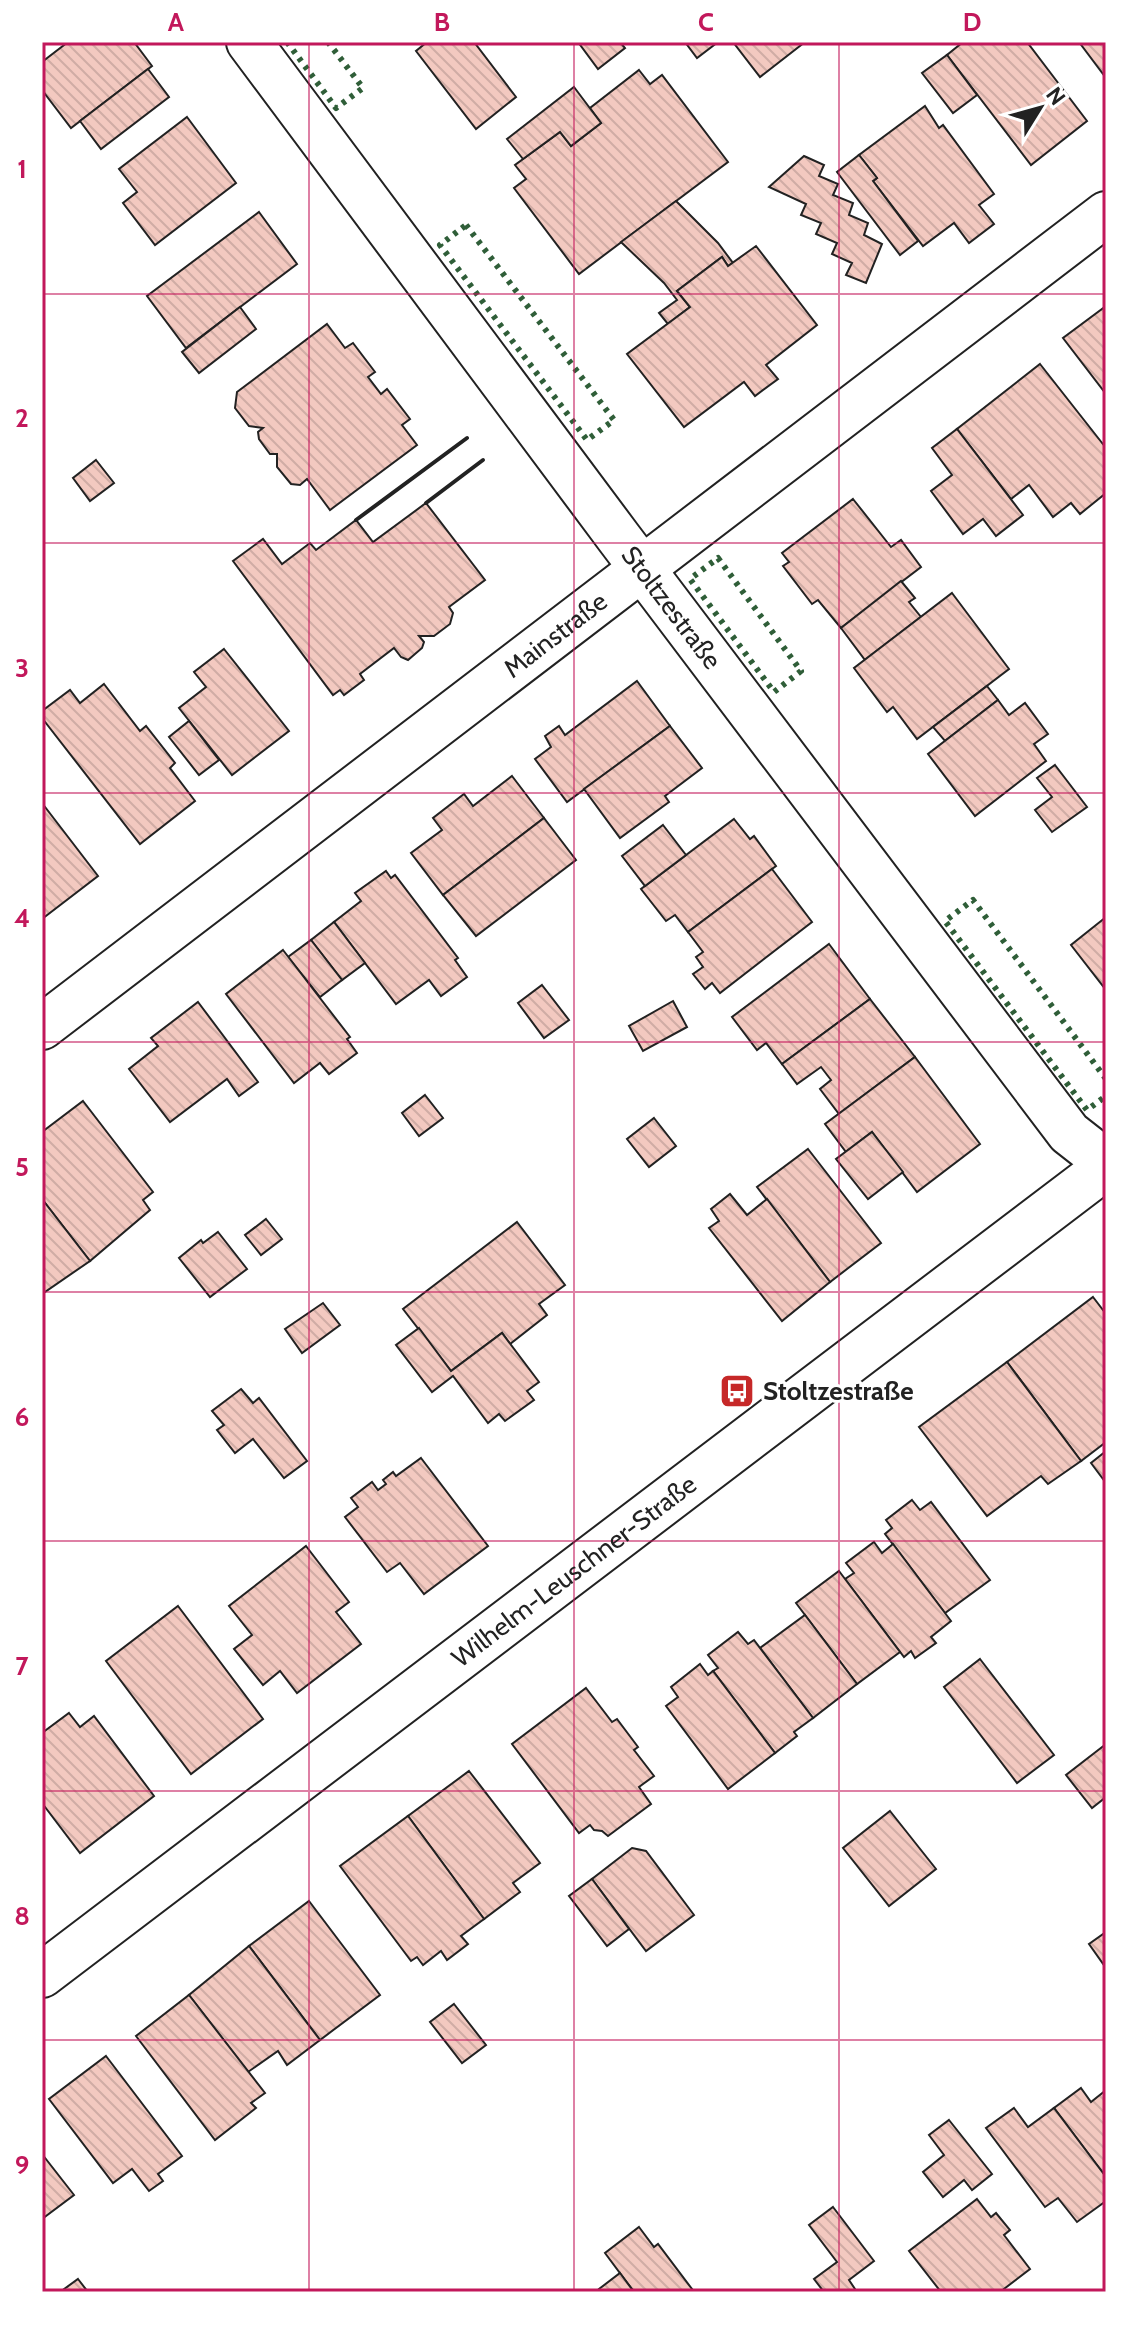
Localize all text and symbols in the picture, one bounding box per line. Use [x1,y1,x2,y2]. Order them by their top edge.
text: A [168,6,185,38]
text: B [434,6,450,38]
text: C [698,6,714,38]
text: D [963,6,981,38]
north arrow [1000,68,1080,148]
text: N [1040,82,1071,111]
text: 1 [17,153,27,185]
text: 2 [15,402,29,434]
street label: Stoltzestraße [615,540,728,675]
street label: Mainstraße [497,585,613,684]
text: 3 [15,652,29,684]
text: 4 [14,902,30,934]
text: 5 [15,1151,29,1183]
bus stop icon: Stoltzestraße [718,1372,756,1410]
place label: Stoltzestraße [763,1375,914,1407]
text: 6 [15,1401,29,1433]
street label: Wilhelm-Leuschner-Straße [445,1468,702,1674]
text: 7 [15,1650,29,1682]
text: 8 [14,1900,30,1932]
text: 9 [15,2149,29,2181]

